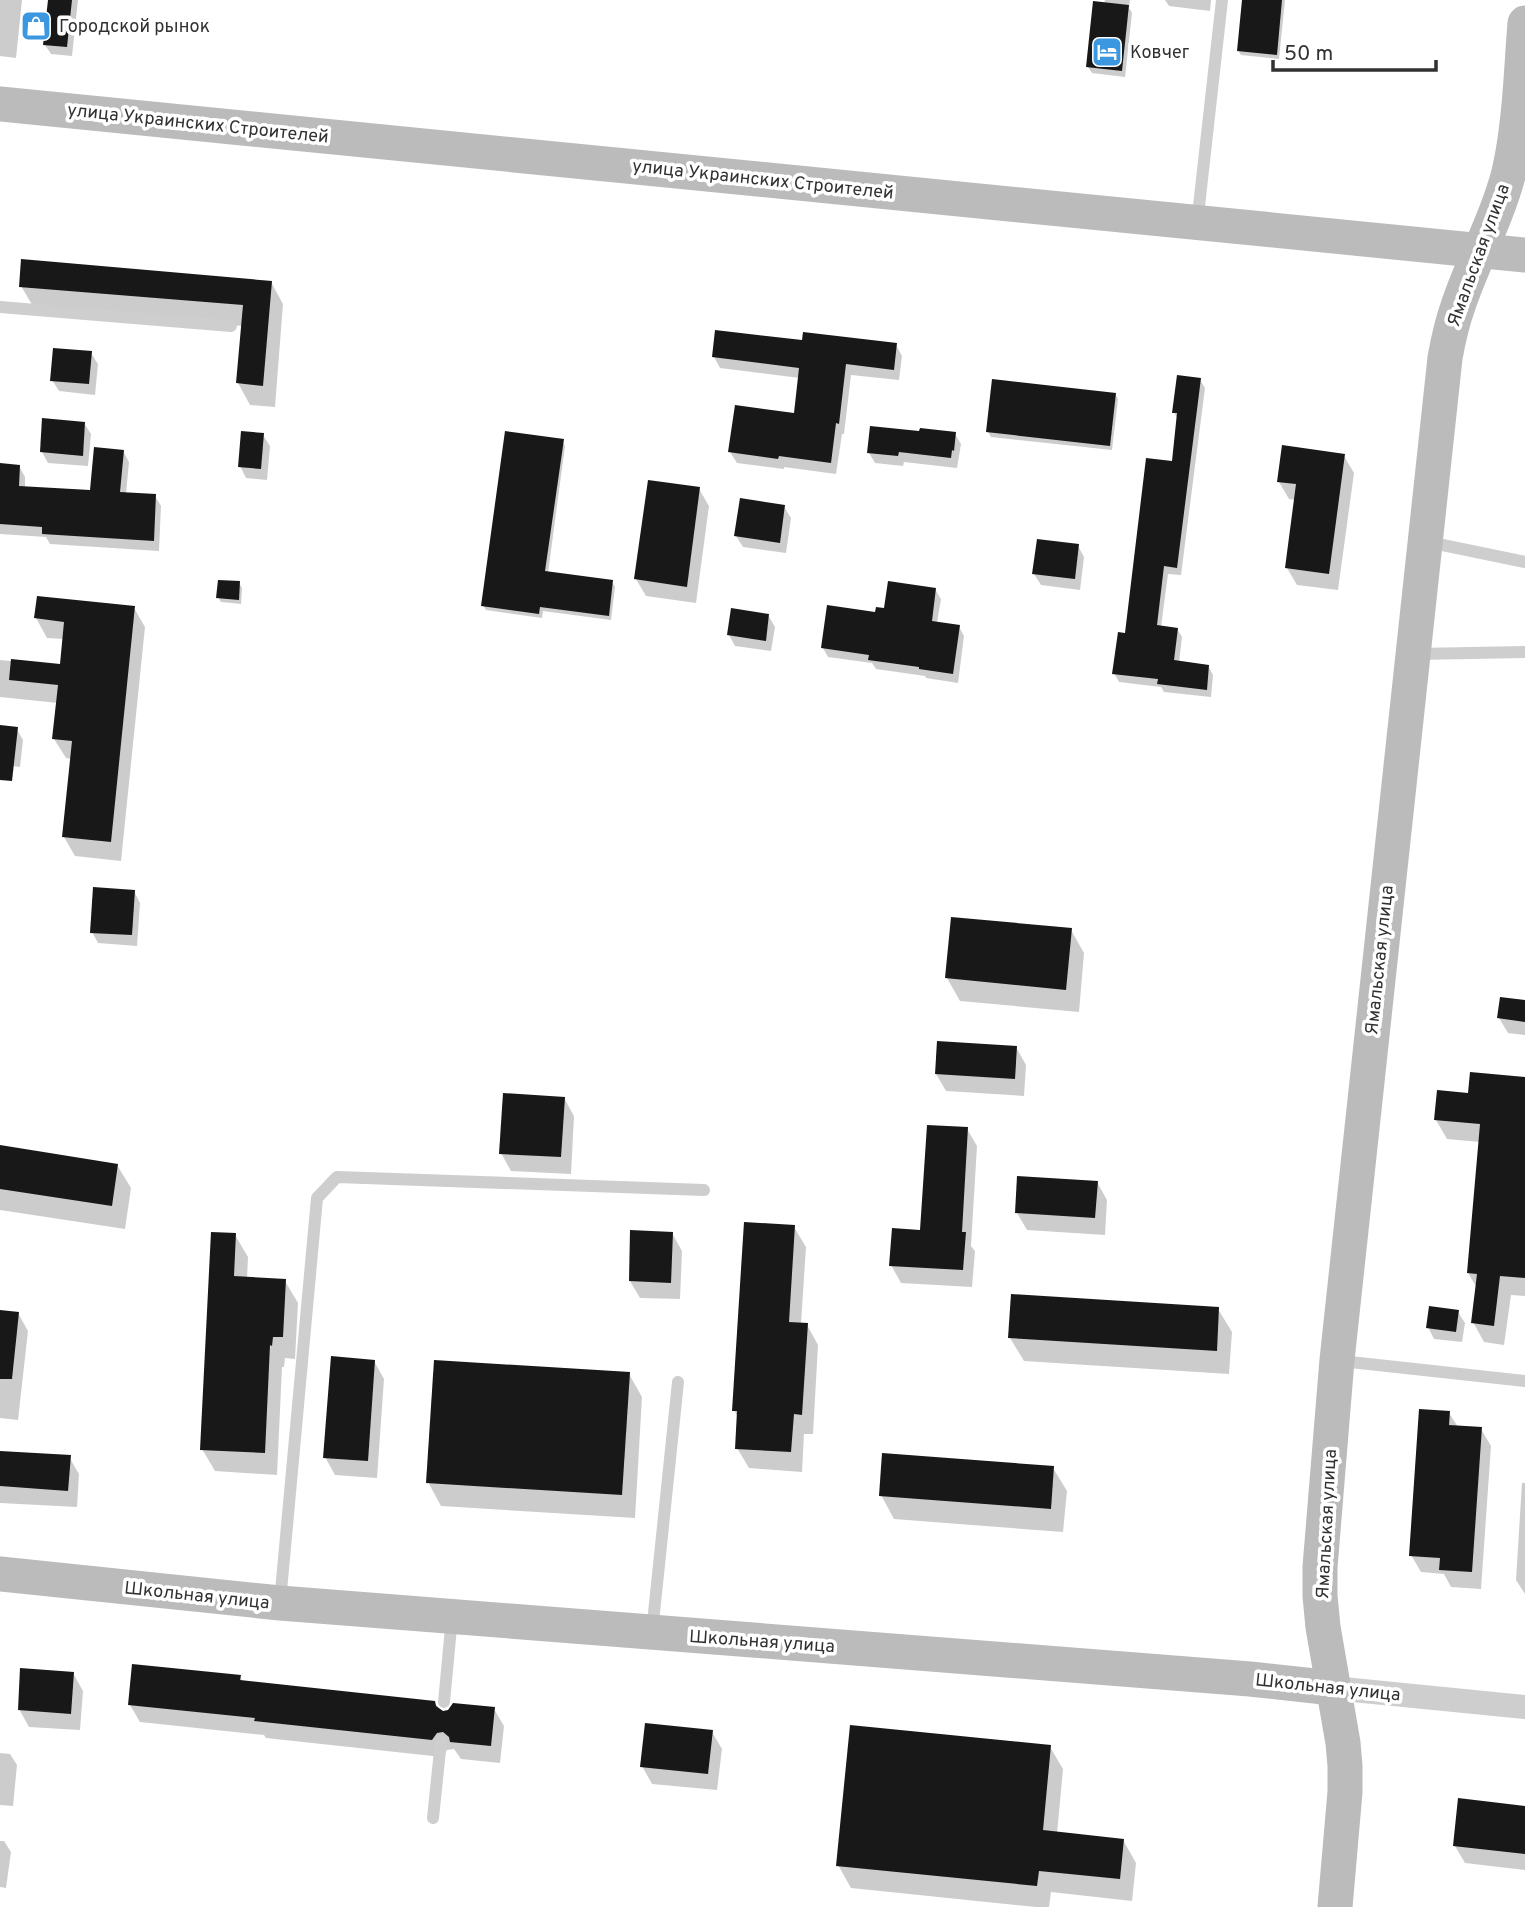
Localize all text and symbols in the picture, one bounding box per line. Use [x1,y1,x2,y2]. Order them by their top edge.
shop icon: Городской рынок [19,9,53,43]
place label: Городской рынок [59,16,210,39]
scale bar [1273,28,1436,72]
hotel icon: Ковчег [1090,35,1124,69]
text: 50 m [1284,41,1333,68]
place label: Ковчег [1130,42,1190,65]
street label: улица Украинских Строителей [66,99,330,150]
street label: улица Украинских Строителей [631,155,895,206]
street label: Ямальская улица [1443,181,1516,330]
street label: Ямальская улица [1361,884,1400,1036]
street label: Ямальская улица [1312,1448,1343,1600]
street label: Школьная улица [123,1577,271,1616]
street label: Школьная улица [688,1626,836,1659]
street label: Школьная улица [1254,1669,1402,1708]

